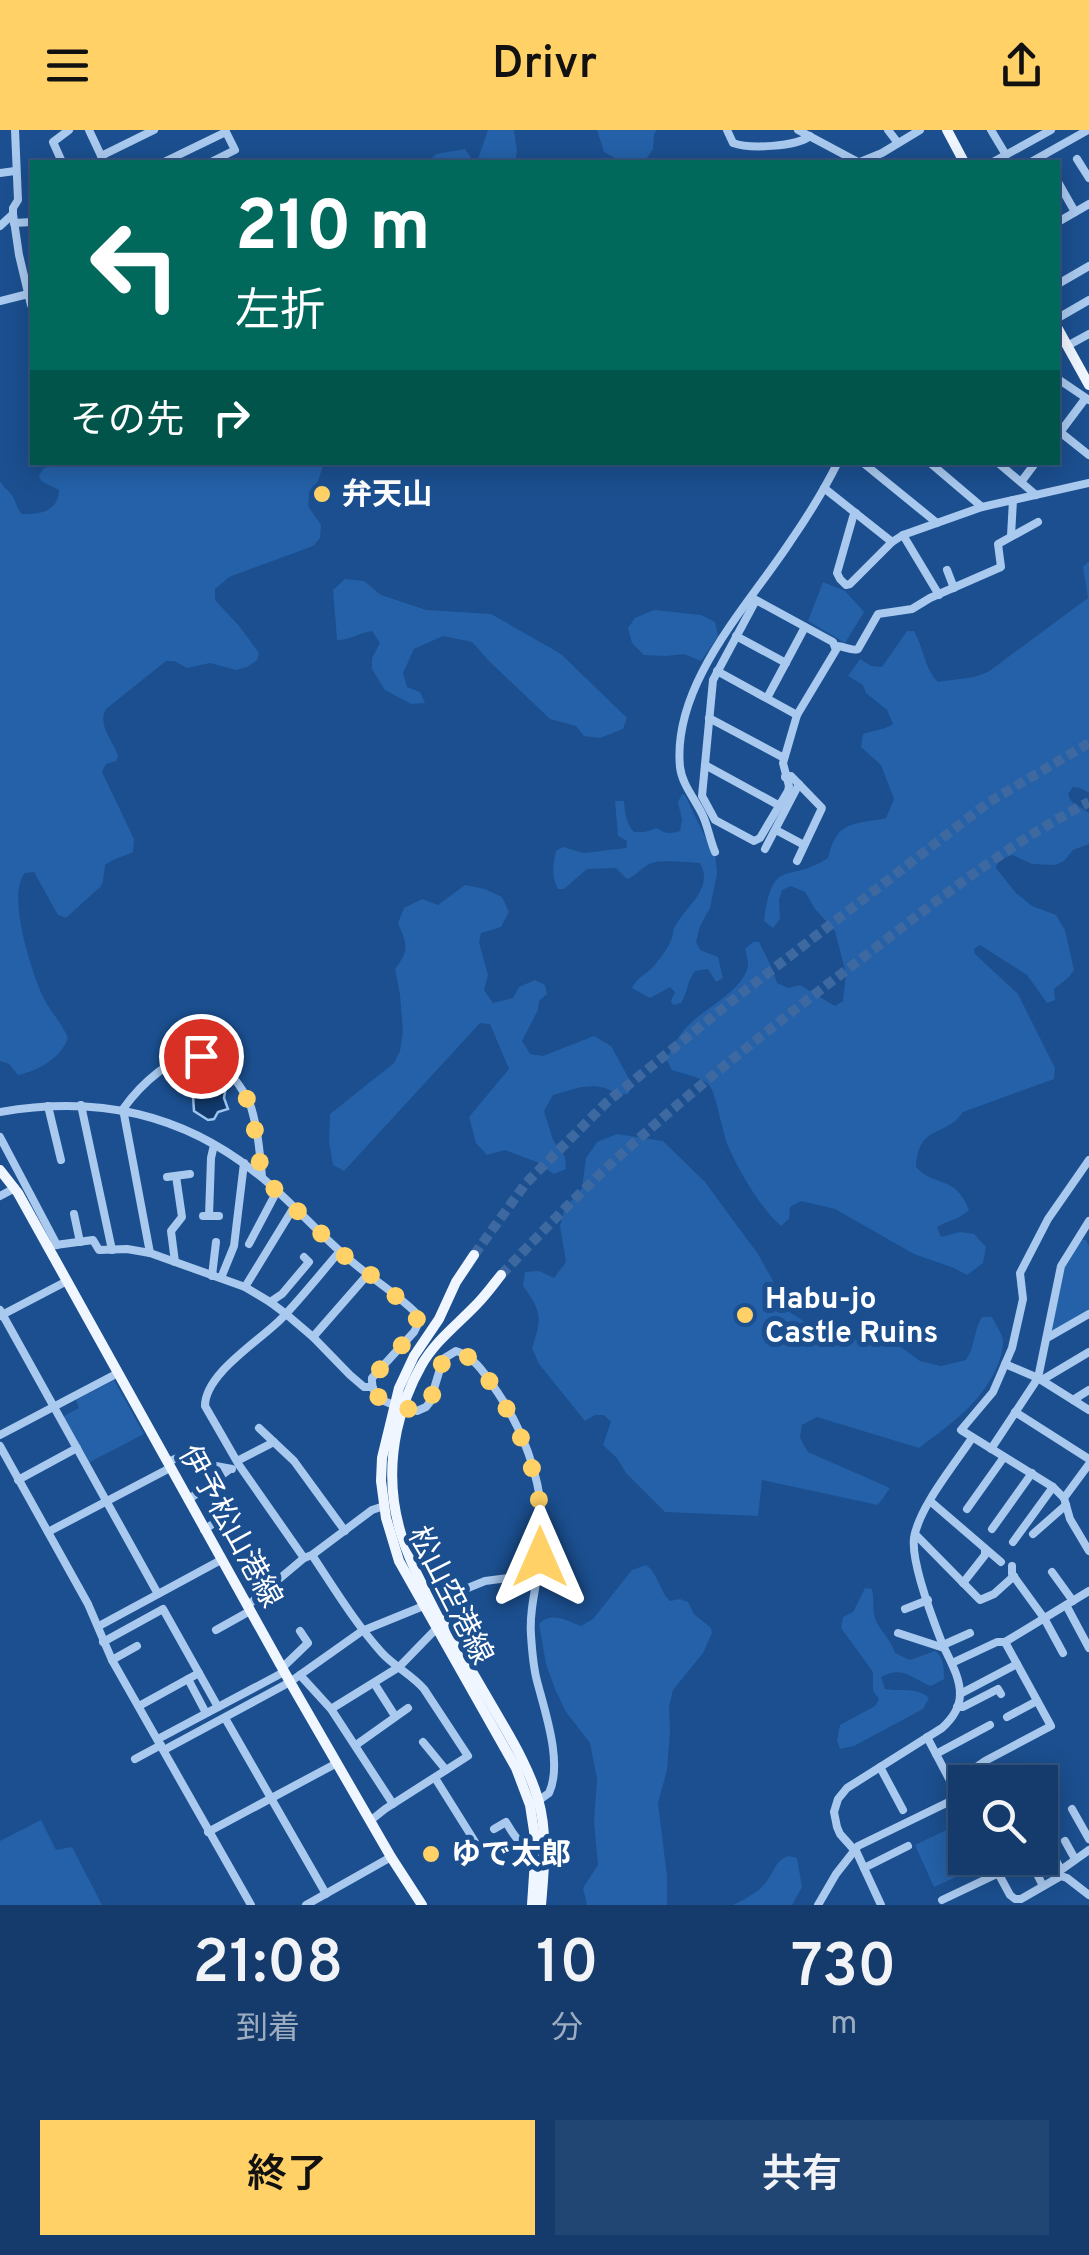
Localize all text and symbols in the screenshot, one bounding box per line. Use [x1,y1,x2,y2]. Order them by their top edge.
text: Drivr [492,37,597,94]
icon: menu [40,38,95,93]
icon: share [994,38,1049,93]
text: 210 m [235,186,431,275]
icon: left [70,200,200,330]
text: 左折 [235,285,325,342]
icon: right [204,390,259,445]
text: その先 [70,398,184,447]
place label: 弁天山 [342,478,432,515]
marker: 弁天山 [311,483,333,505]
pin [159,1014,244,1099]
icon: arrive [174,1029,229,1084]
place label: Habu-jo Castle Ruins [765,1282,938,1353]
marker: Habu-jo Castle Ruins [734,1304,756,1326]
street label: 伊予松山港線 [169,1440,289,1615]
position arrow [488,1505,592,1609]
street label: 松山空港線 [398,1521,499,1671]
map controls [948,1765,1058,1875]
button: search [948,1765,1058,1875]
place label: ゆで太郎 [451,1838,571,1875]
marker: ゆで太郎 [420,1843,442,1865]
text: 21:08 [193,1928,343,2004]
text: 10 [536,1928,599,2004]
text: 730 [791,1932,896,2008]
text: m [830,2005,857,2045]
text: 到着 [236,2010,300,2050]
text: 分 [551,2010,583,2050]
button: 終了 [40,2120,535,2235]
button: 共有 [555,2120,1049,2235]

